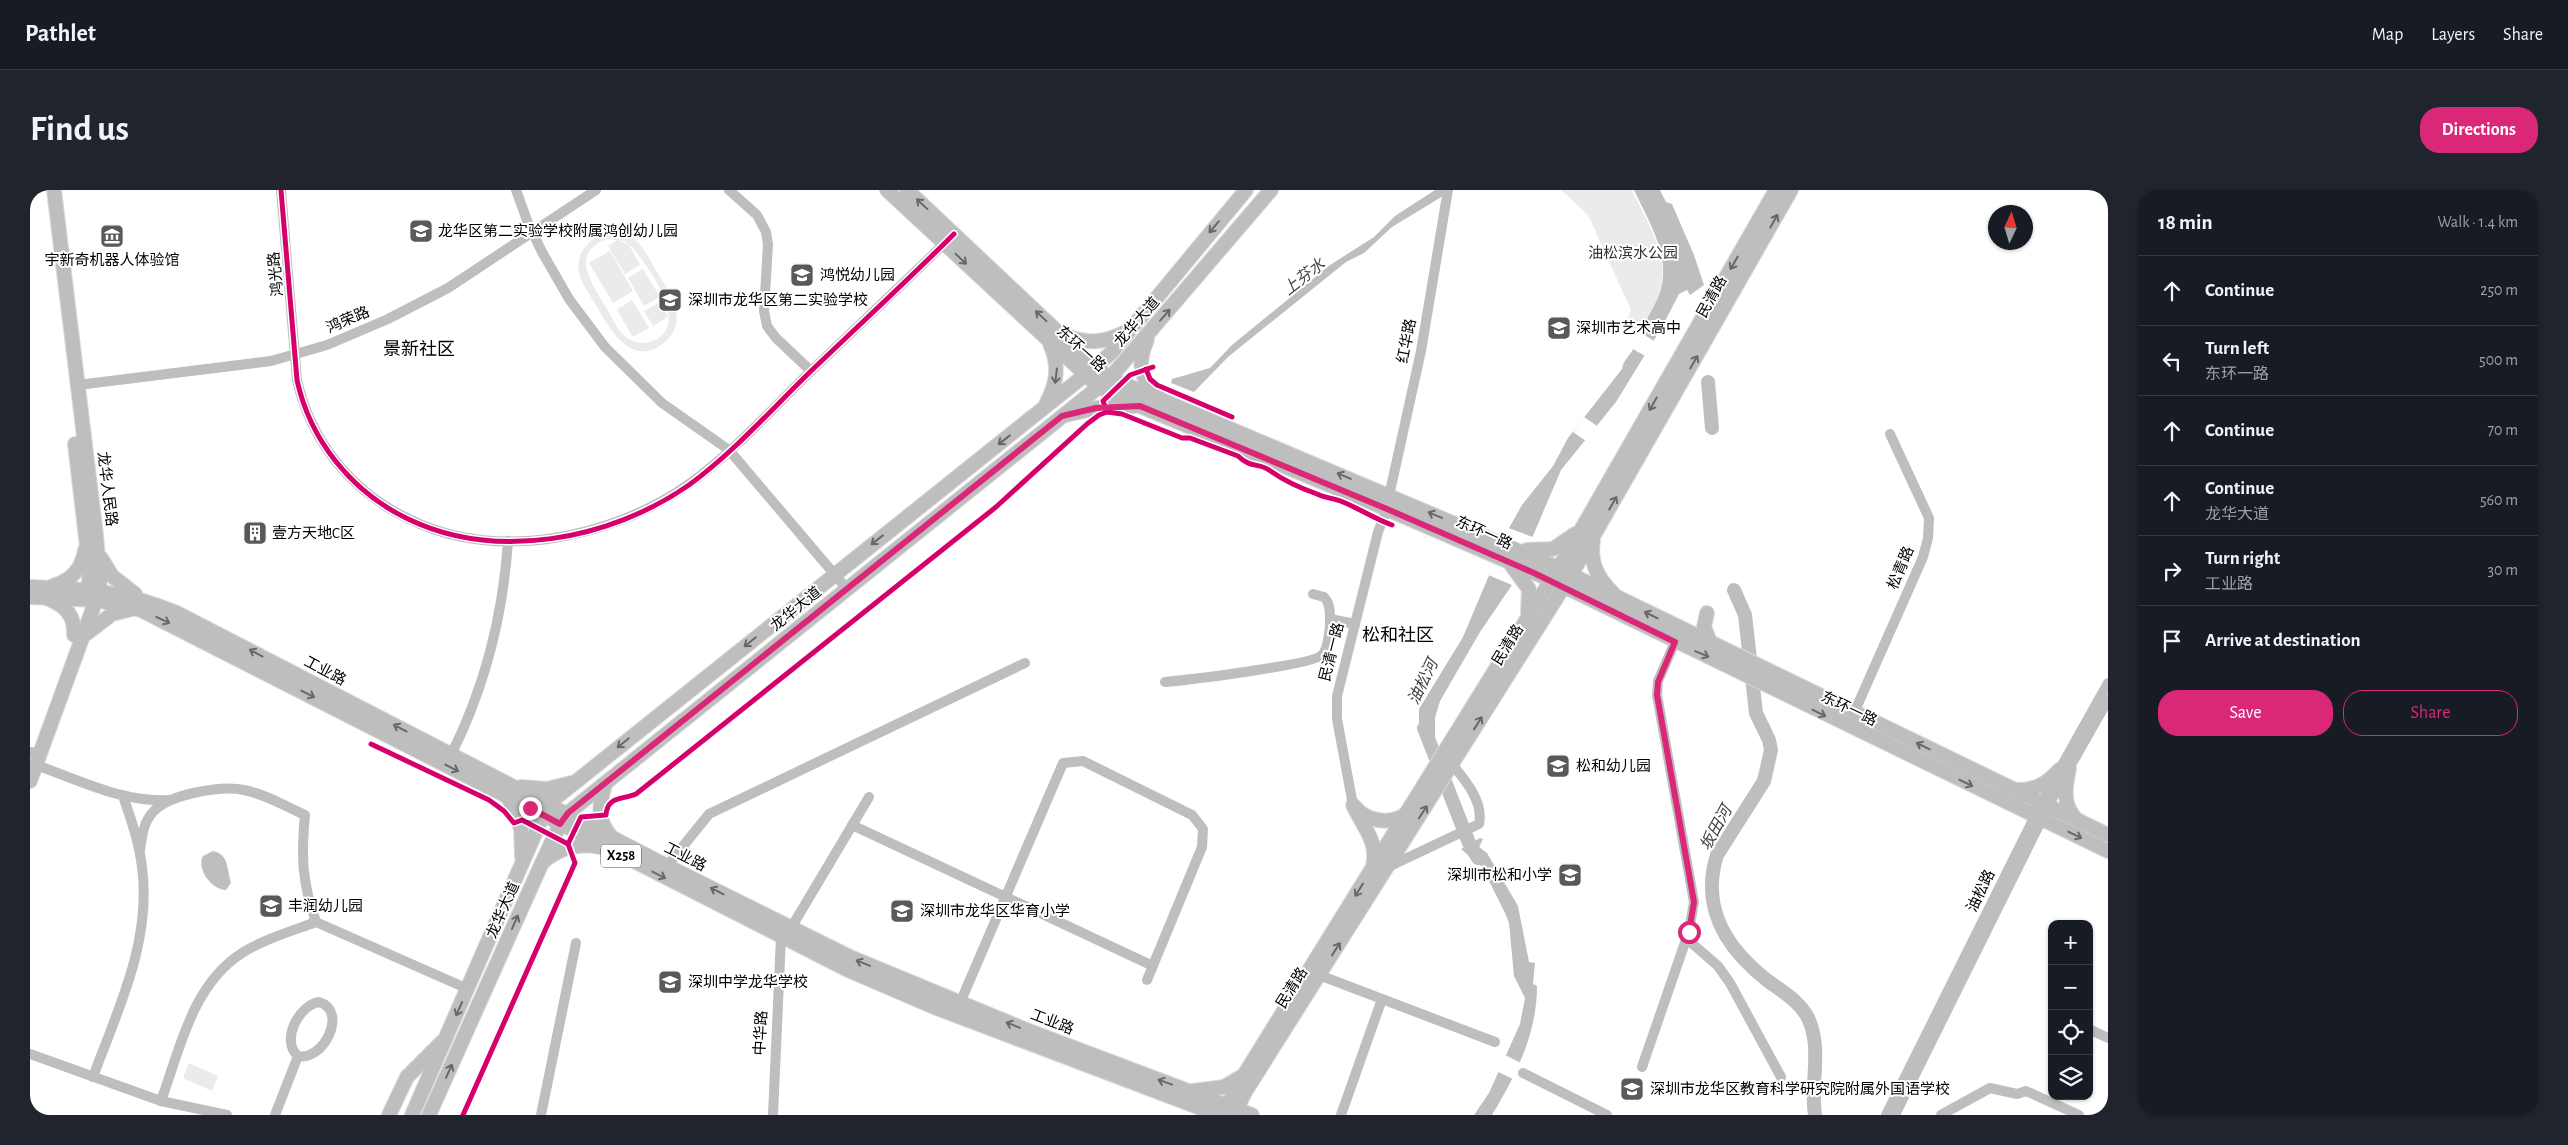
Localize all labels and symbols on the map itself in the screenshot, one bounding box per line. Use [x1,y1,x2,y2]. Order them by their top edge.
one-way arrow [916,198,929,210]
north arrow [1988,205,2033,250]
one-way arrow [1769,213,1779,228]
school or university icon: 龙华区第二实验学校附属鸿创幼儿园 [408,218,434,244]
one-way arrow [1209,221,1220,234]
place label: 龙华区第二实验学校附属鸿创幼儿园 [438,222,678,239]
museum icon: 宇新奇机器人体验馆 [99,223,125,249]
park label: 油松滨水公园 [1588,245,1678,261]
street label: 鸿光路 [266,251,285,297]
place label: 宇新奇机器人体验馆 [44,252,180,268]
one-way arrow [955,253,968,265]
water label: 上芬水 [1280,255,1329,298]
one-way arrow [1729,255,1739,270]
school or university icon: 鸿悦幼儿园 [789,262,815,288]
place label: 鸿悦幼儿园 [820,267,895,283]
street label: 民清路 [1694,273,1729,320]
school or university icon: 深圳市龙华区第二实验学校 [657,287,683,313]
place label: 深圳市龙华区第二实验学校 [688,291,868,308]
street label: 龙华大道 [1110,293,1162,350]
street label: 鸿荣路 [324,303,372,336]
one-way arrow [1160,309,1171,322]
one-way arrow [1034,310,1047,322]
school or university icon: 深圳市艺术高中 [1546,315,1572,341]
street label: 红华路 [1393,317,1419,365]
place label: 深圳市艺术高中 [1576,320,1681,336]
street label: 东环一路 [1054,323,1109,375]
district label: 景新社区 [383,339,455,359]
one-way arrow [1689,356,1699,370]
one-way arrow [1051,368,1061,384]
one-way arrow [1648,396,1658,411]
one-way arrow [998,434,1011,445]
street label: 龙华人民路 [95,451,121,527]
one-way arrow [1337,471,1352,481]
one-way arrow [1608,496,1618,511]
one-way arrow [1428,510,1443,520]
street label: 东环一路 [1454,513,1515,552]
building icon: 壹方天地C区 [242,520,268,546]
place label: 壹方天地C区 [272,525,355,541]
one-way arrow [871,535,884,546]
street label: 松青路 [1884,544,1917,592]
street label: 龙华大道 [767,583,824,634]
one-way arrow [1644,610,1659,619]
one-way arrow [155,616,170,625]
street label: 民清一路 [1316,621,1347,683]
street label: 民清路 [1489,621,1526,668]
district label: 松和社区 [1362,625,1434,645]
one-way arrow [744,636,757,647]
one-way arrow [248,648,263,658]
one-way arrow [1694,649,1709,659]
street label: 工业路 [302,653,349,688]
water label: 油松河 [1404,654,1442,707]
street label: 东环一路 [1819,688,1880,729]
one-way arrow [300,689,315,699]
one-way arrow [1811,708,1826,718]
one-way arrow [1473,716,1483,730]
one-way arrow [392,723,407,733]
one-way arrow [617,738,630,749]
one-way arrow [1916,741,1931,751]
school or university icon: 松和幼儿园 [1545,753,1571,779]
place label: 松和幼儿园 [1576,758,1651,774]
one-way arrow [444,764,459,773]
one-way arrow [1958,779,1973,788]
route end [519,797,542,820]
water label: 坂田河 [1696,800,1736,853]
one-way arrow [1418,805,1428,819]
one-way arrow [2067,831,2082,841]
street label: 工业路 [662,839,709,874]
road number: X258 [601,844,641,868]
school or university icon: 深圳市松和小学 [1557,862,1583,888]
place label: 深圳市松和小学 [1447,867,1552,883]
street label: 油松路 [1963,867,1998,915]
one-way arrow [651,871,666,880]
street label: 龙华大道 [482,879,522,940]
one-way arrow [1354,882,1364,896]
one-way arrow [710,886,725,896]
school or university icon: 丰润幼儿园 [258,893,284,919]
place label: 丰润幼儿园 [288,898,363,914]
school or university icon: 深圳市龙华区华育小学 [889,898,915,924]
place label: 深圳市龙华区华育小学 [920,902,1070,919]
one-way arrow [511,915,521,930]
route start [1678,921,1701,944]
one-way arrow [1331,942,1341,956]
one-way arrow [856,957,871,967]
street label: 民清路 [1273,964,1310,1011]
school or university icon: 深圳中学龙华学校 [657,969,683,995]
place label: 深圳中学龙华学校 [688,973,808,990]
one-way arrow [454,1001,464,1016]
street label: 工业路 [1028,1006,1076,1037]
street label: 中华路 [750,1010,770,1056]
one-way arrow [1006,1019,1021,1029]
one-way arrow [444,1063,454,1078]
school or university icon: 深圳市龙华区教育科学研究院附属外国语学校 [1619,1076,1645,1102]
one-way arrow [1158,1077,1174,1086]
place label: 深圳市龙华区教育科学研究院附属外国语学校 [1650,1080,1950,1097]

